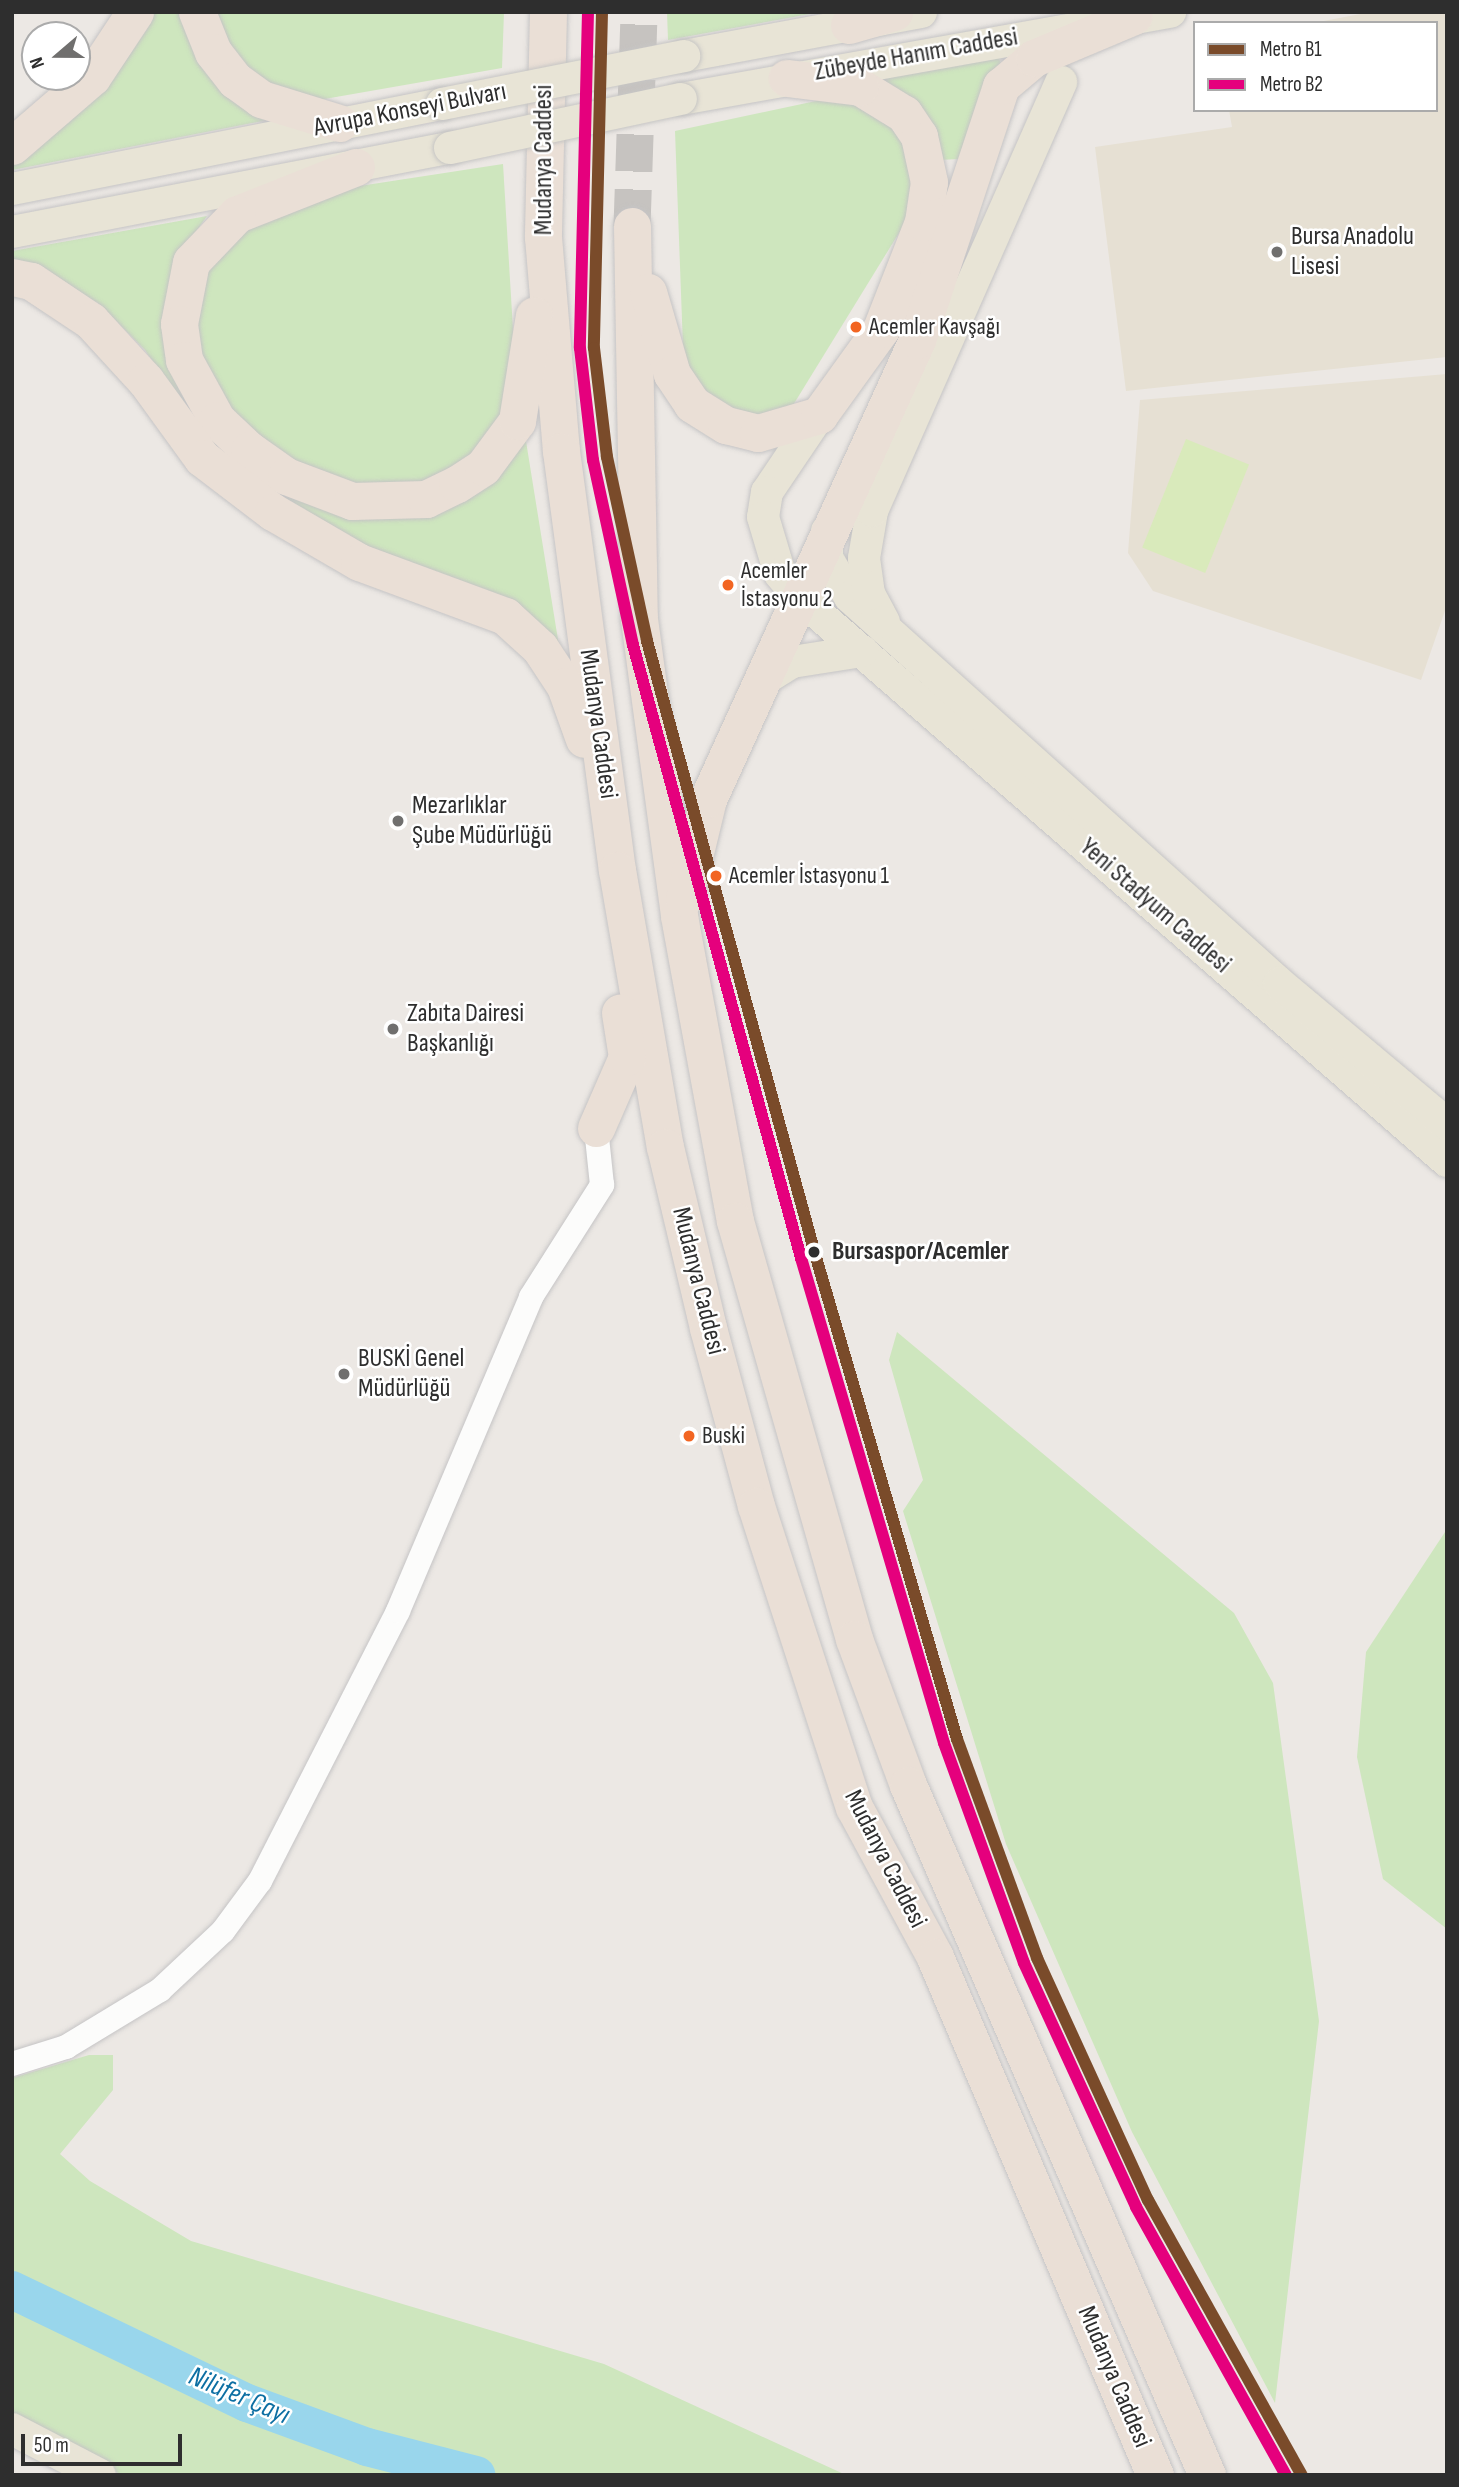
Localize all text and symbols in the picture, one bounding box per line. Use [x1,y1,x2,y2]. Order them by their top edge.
north arrow [21,21,91,91]
legend [1193,21,1438,112]
street label: Zübeyde Hanım Caddesi [812,22,1020,88]
text: Metro B1 [1260,37,1322,62]
text: N [25,54,50,71]
text: Metro B2 [1260,72,1323,97]
street label: Avrupa Konseyi Bulvarı [311,76,509,144]
street label: Mudanya Caddesi [528,85,560,235]
place label: Bursa Anadolu Lisesi [1291,221,1414,282]
marker: Bursa Anadolu Lisesi [1269,244,1285,260]
place label: Acemler Kavşağı [869,313,1000,341]
marker: Acemler Kavşağı [849,320,863,334]
place label: Acemler İstasyonu 2 [741,557,832,613]
marker: Acemler İstasyonu 2 [721,578,735,592]
street label: Mudanya Caddesi [572,647,624,801]
place label: Mezarlıklar Şube Müdürlüğü [412,790,552,852]
marker: Mezarlıklar Şube Müdürlüğü [390,813,406,829]
street label: Yeni Stadyum Caddesi [1073,832,1237,980]
place label: Acemler İstasyonu 1 [729,862,889,890]
marker: Acemler İstasyonu 1 [709,869,723,883]
place label: Zabıta Dairesi Başkanlığı [407,998,524,1060]
marker: Zabıta Dairesi Başkanlığı [385,1021,401,1037]
street label: Mudanya Caddesi [665,1204,731,1358]
place label: Bursaspor/Acemler [832,1236,1009,1268]
marker: Bursaspor/Acemler [802,1240,826,1264]
place label: BUSKİ Genel Müdürlüğü [358,1343,464,1404]
marker: BUSKİ Genel Müdürlüğü [336,1366,352,1382]
place label: Buski [702,1422,745,1450]
marker: Buski [682,1429,696,1443]
street label: Mudanya Caddesi [837,1785,933,1933]
street label: Mudanya Caddesi [1070,2302,1158,2452]
water label: Nilüfer Çayı [183,2360,295,2432]
scale bar [24,2420,186,2464]
text: 50 m [34,2433,69,2458]

